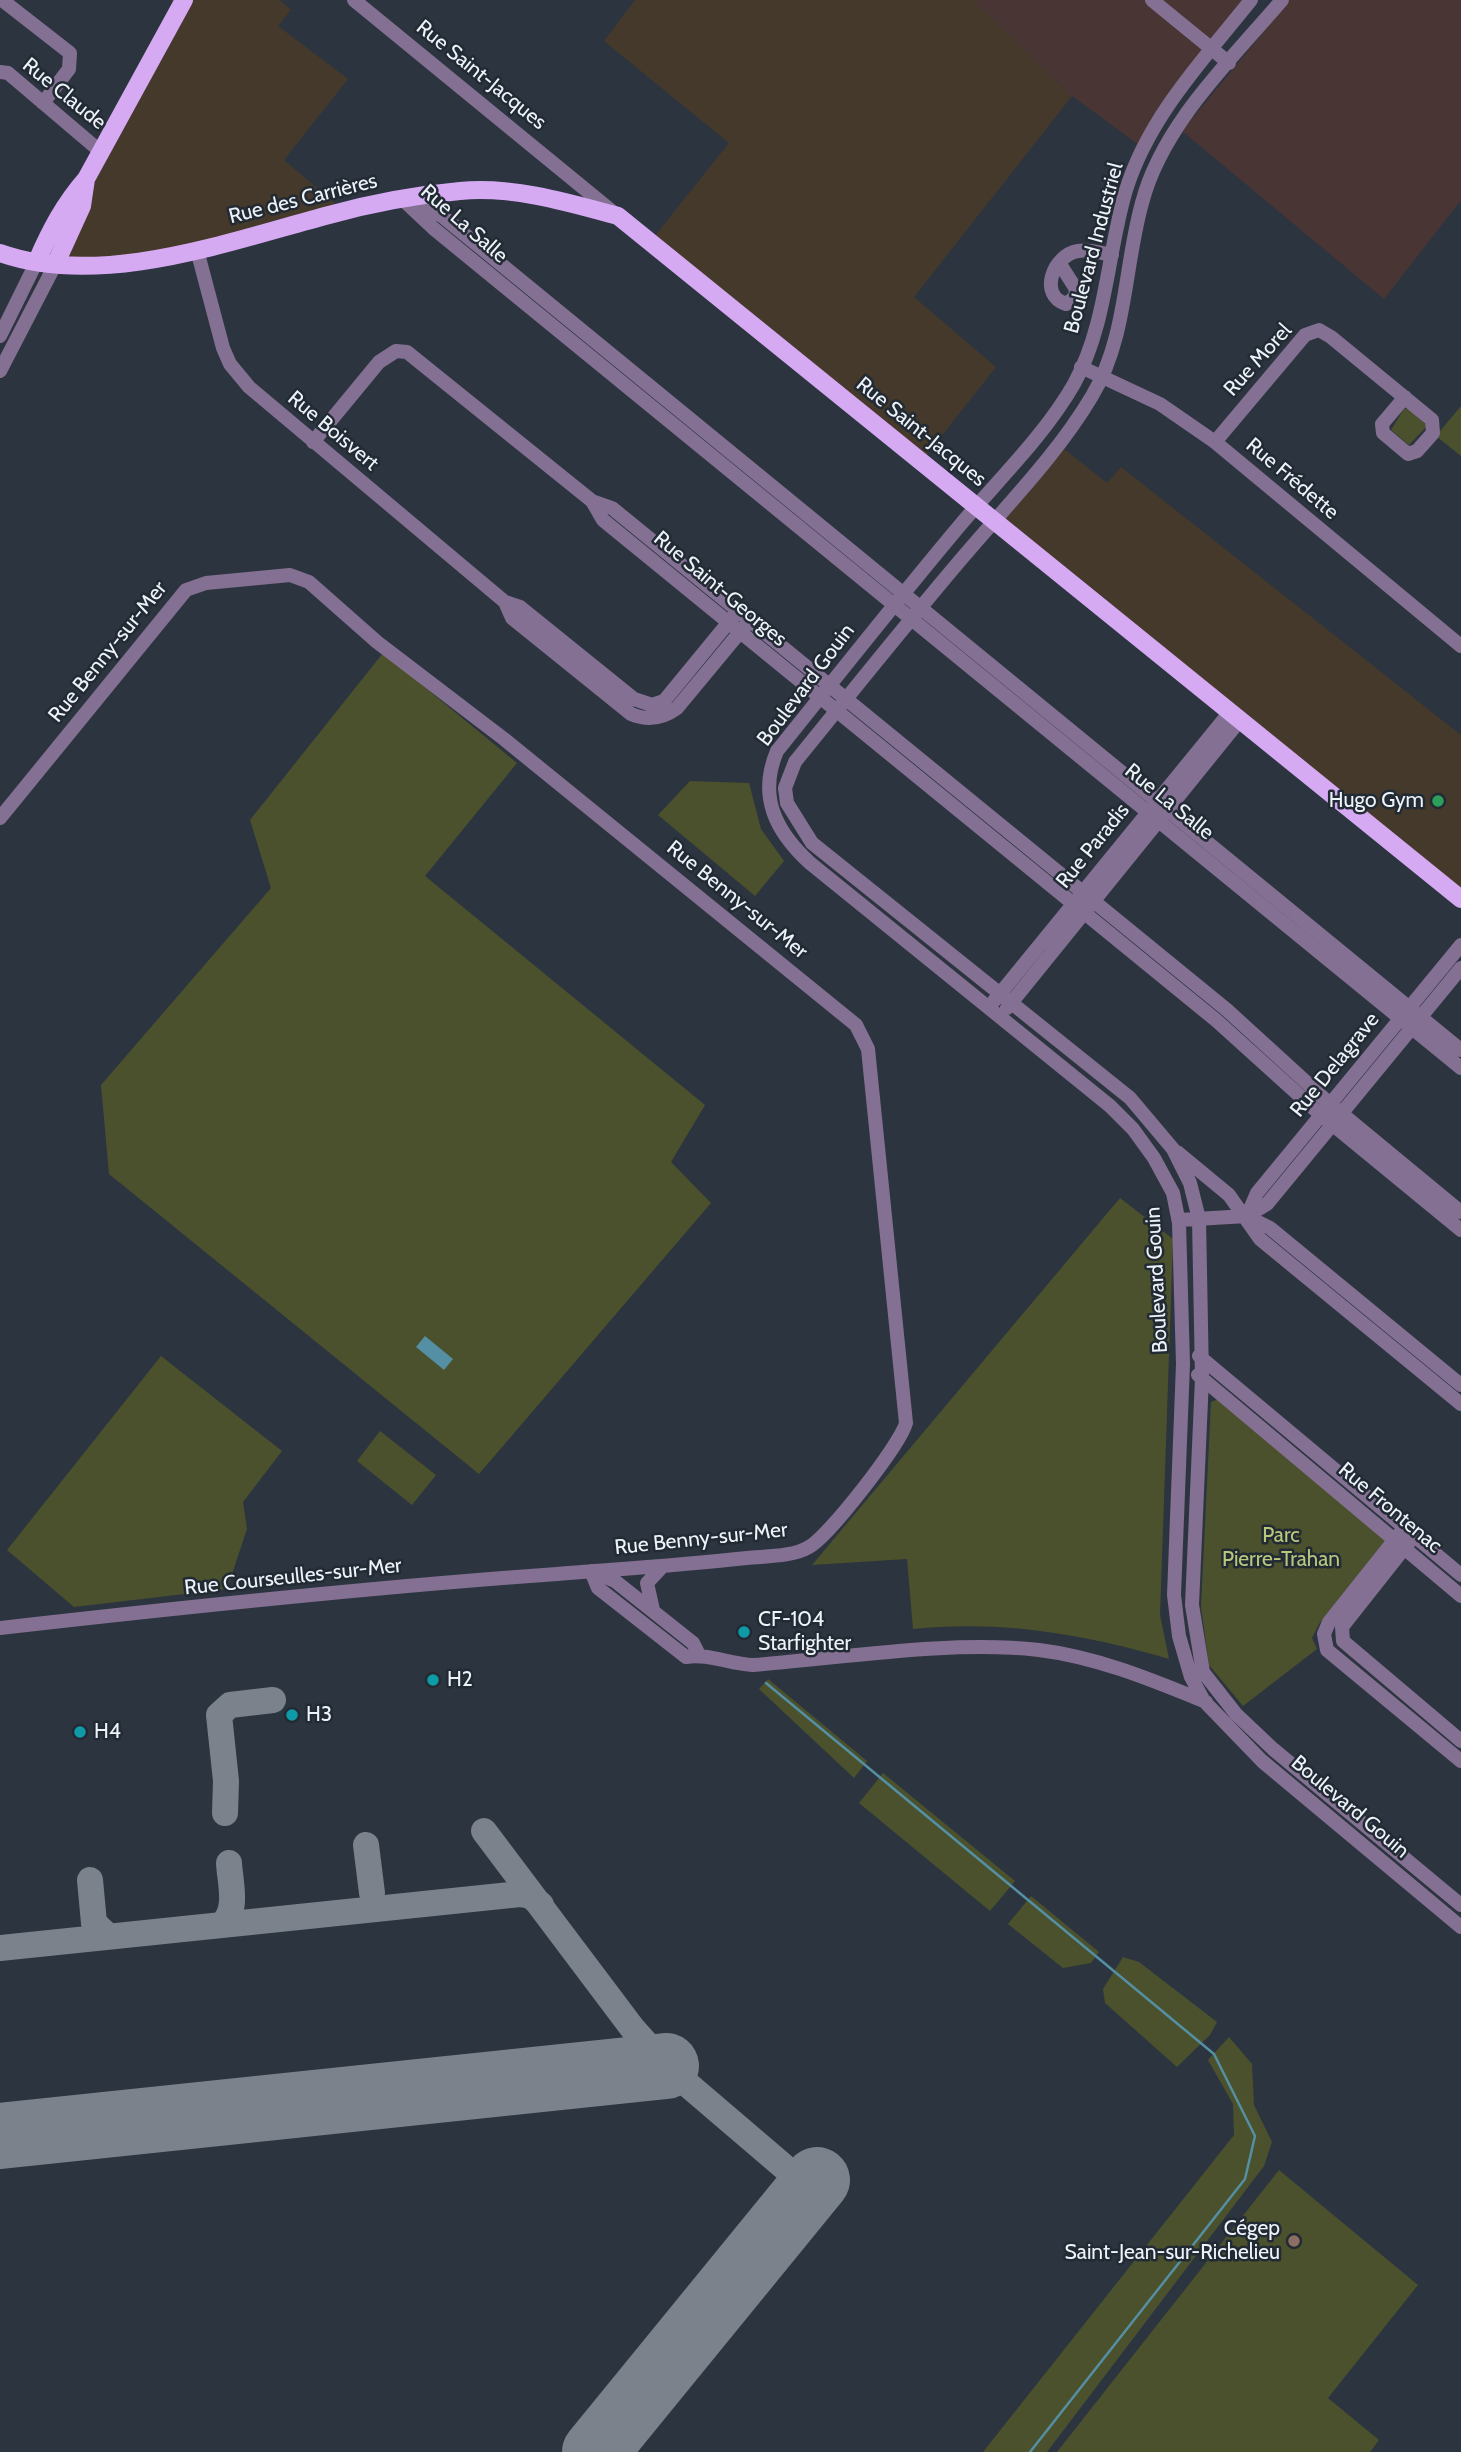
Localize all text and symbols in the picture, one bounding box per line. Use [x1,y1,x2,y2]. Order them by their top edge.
street label: Rue Saint-Jacques [411,15,551,135]
street label: Rue Claude [17,53,111,135]
street label: Boulevard Industriel [1059,160,1129,336]
street label: Rue des Carrières [226,168,380,230]
street label: Rue La Salle [415,179,513,269]
street label: Rue Morel [1219,318,1297,402]
street label: Rue Saint-Jacques [851,372,991,492]
street label: Rue Boisvert [282,386,384,476]
street label: Rue Frédette [1241,433,1343,525]
street label: Rue Saint-Georges [648,526,792,652]
street label: Rue Benny-sur-Mer [44,577,172,727]
street label: Boulevard Gouin [752,619,860,751]
street label: Rue La Salle [1119,759,1219,845]
place label: Hugo Gym [1329,788,1424,814]
marker: Hugo Gym [1430,793,1446,809]
street label: Rue Paradis [1051,798,1135,894]
street label: Rue Benny-sur-Mer [662,836,812,964]
street label: Rue Delagrave [1285,1008,1385,1122]
street label: Boulevard Gouin [1141,1206,1173,1354]
street label: Rue Frontenac [1333,1457,1447,1559]
street label: Rue Benny-sur-Mer [613,1517,789,1561]
park label: Parc Pierre-Trahan [1222,1523,1340,1573]
street label: Rue Courseulles-sur-Mer [183,1553,403,1601]
place label: CF-104 Starfighter [758,1607,851,1657]
marker: CF-104 Starfighter [736,1624,752,1640]
place label: H2 [447,1667,473,1693]
marker: H2 [425,1672,441,1688]
place label: H3 [306,1702,332,1728]
marker: H3 [284,1707,300,1723]
place label: H4 [94,1719,121,1745]
marker: H4 [72,1724,88,1740]
street label: Boulevard Gouin [1286,1750,1414,1864]
place label: Cégep Saint-Jean-sur-Richelieu [1065,2216,1280,2266]
marker: Cégep Saint-Jean-sur-Richelieu [1286,2233,1302,2249]

